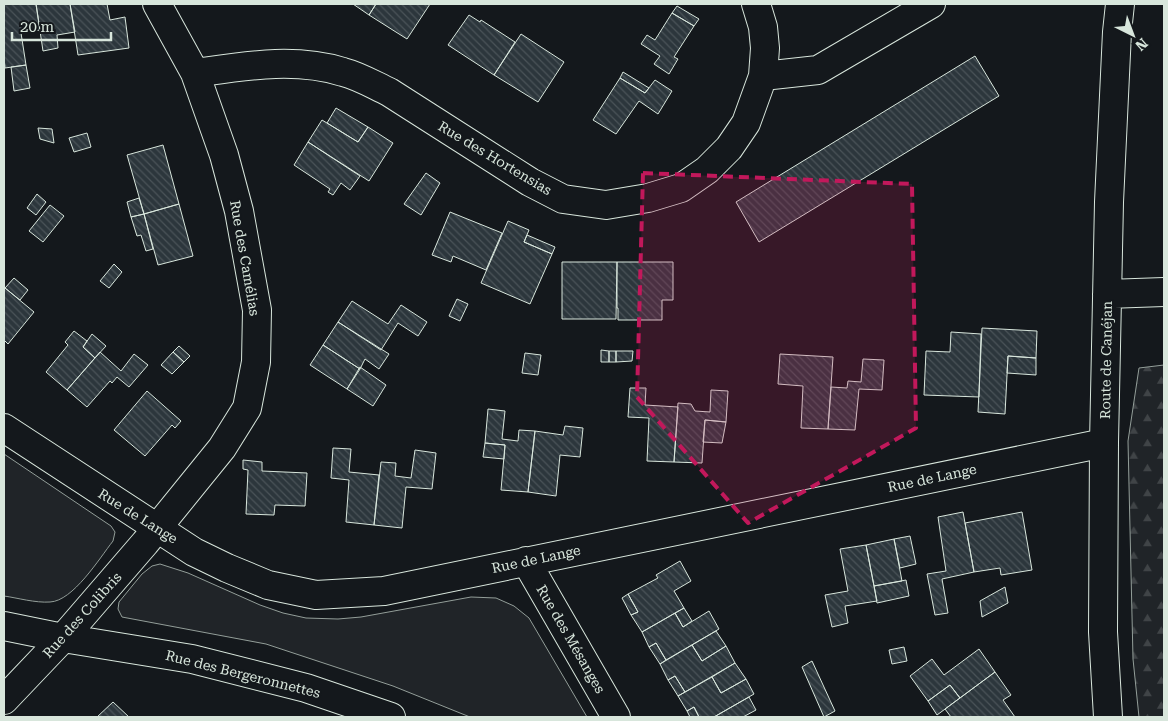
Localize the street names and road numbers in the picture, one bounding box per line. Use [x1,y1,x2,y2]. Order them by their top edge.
street label: Rue des Hortensias [435,118,555,198]
street label: Rue des Camélias [227,199,263,317]
street label: Route de Canéjan [1097,301,1115,419]
street label: Rue de Lange [886,461,978,495]
street label: Rue de Lange [95,485,181,547]
street label: Rue de Lange [490,542,582,576]
street label: Rue des Colibris [39,569,125,661]
street label: Rue des Mésanges [533,582,609,696]
street label: Rue des Bergeronnettes [164,647,322,701]

